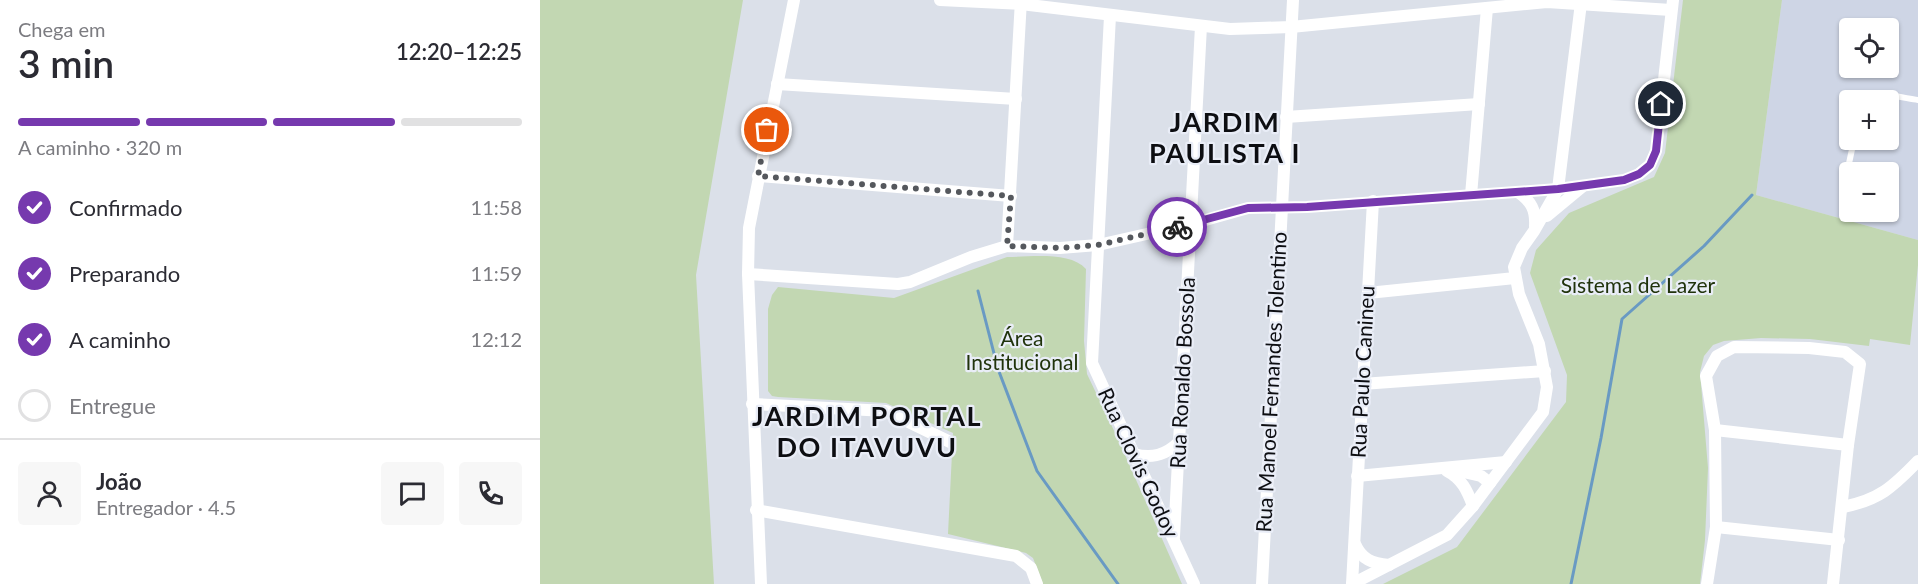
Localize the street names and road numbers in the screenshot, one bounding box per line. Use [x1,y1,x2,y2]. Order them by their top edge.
street label: Rua Manoel Fernandes Tolentino [1250,231,1291,533]
street label: Rua Ronaldo Bossola [1164,277,1199,469]
street label: Rua Paulo Canineu [1345,285,1379,459]
street label: Rua Clovis Godoy [1094,383,1185,541]

